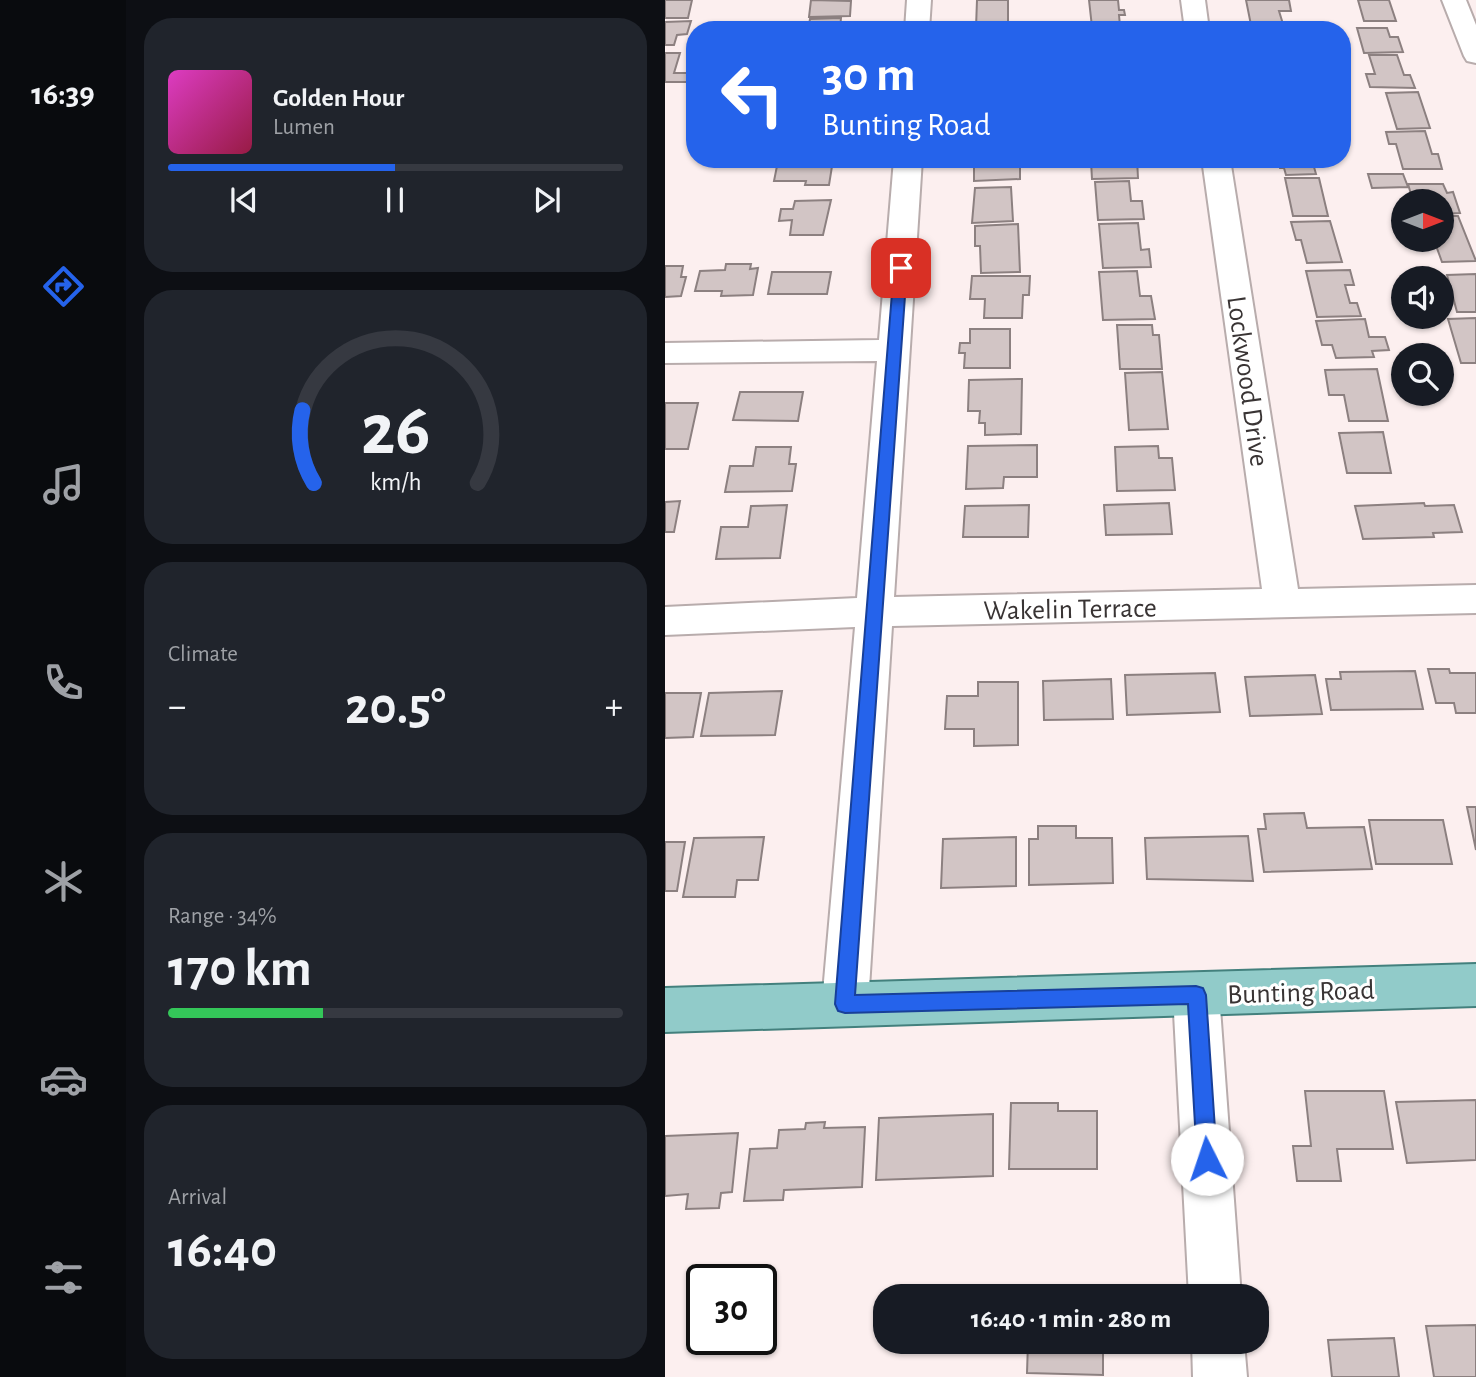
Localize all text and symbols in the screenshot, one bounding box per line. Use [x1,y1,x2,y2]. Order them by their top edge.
icon: left [707,49,798,140]
text: 30 m [822,51,916,100]
text: 16:39 [31,78,95,110]
text: Golden Hour [273,85,404,111]
text: Bunting Road [822,109,991,141]
text: Lumen [273,116,335,139]
icon: previous [225,181,263,219]
icon: pause [376,181,414,219]
icon: next [528,181,566,219]
north arrow [1391,189,1454,252]
map controls [1391,189,1454,406]
pin [871,238,931,298]
icon: arrive [882,249,920,287]
icon: directions [39,262,88,311]
button: sound [1391,266,1454,329]
street label: Lockwood Drive [1221,294,1273,468]
button: search [1391,343,1454,406]
text: 26 [361,395,430,468]
icon: music [39,460,88,509]
text: km/h [370,469,421,494]
street label: Wakelin Terrace [983,594,1157,626]
text: Climate [168,643,238,666]
icon: phone [39,658,88,707]
text: 20.5° [345,681,446,733]
text: − [168,688,186,726]
text: + [605,688,623,726]
icon: climate [39,857,88,906]
text: Range · 34% [168,905,277,928]
text: 170 km [168,943,312,995]
street label: Bunting Road [1227,976,1375,1010]
icon: car [39,1055,88,1104]
position arrow [1170,1122,1244,1196]
text: Arrival [168,1186,227,1209]
text: 16:40 [168,1224,277,1276]
icon: filters [39,1253,88,1302]
speed limit sign: 30 [686,1264,777,1355]
text: 16:40 · 1 min · 280 m [971,1306,1171,1332]

